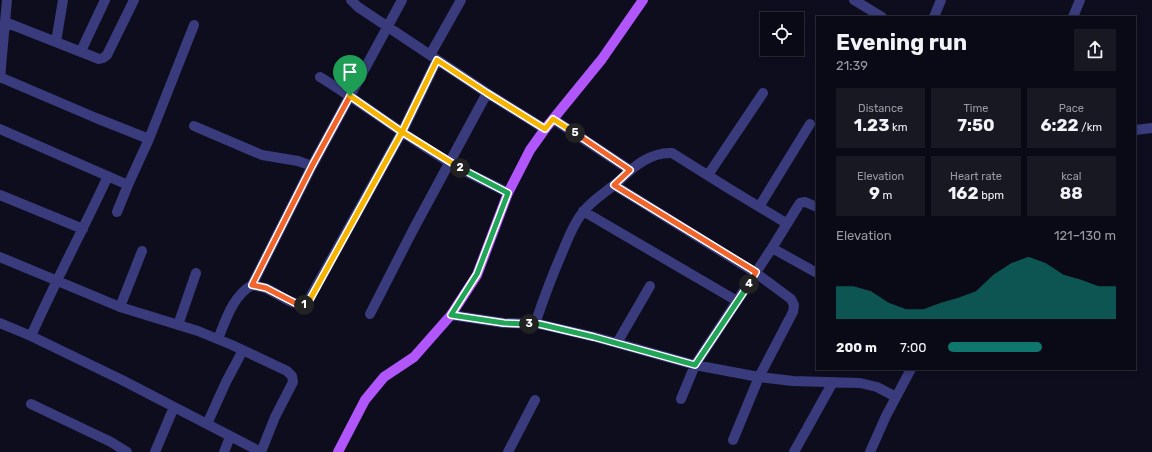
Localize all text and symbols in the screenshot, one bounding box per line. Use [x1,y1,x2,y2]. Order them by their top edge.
map controls [760,12,804,56]
button: locate [760,12,804,56]
text: Evening run [836,29,967,56]
button: share [1074,29,1116,71]
pin [333,55,367,96]
text: 21:39 [836,58,868,73]
icon: arrive [339,61,361,83]
text: Distance [858,102,903,115]
text: Time [964,102,988,115]
text: Pace [1059,102,1084,115]
text: 1.23 [854,115,889,135]
text: 7:50 [957,115,995,135]
text: 6:22 [1041,115,1079,135]
text: km [889,121,908,134]
text: /km [1079,121,1102,134]
pin: 5 [565,123,585,143]
text: 5 [571,126,579,139]
pin: 2 [450,158,470,178]
text: 2 [456,161,464,174]
text: Elevation [857,170,904,183]
text: Heart rate [950,170,1002,183]
text: kcal [1061,170,1081,183]
text: 9 [869,183,880,203]
text: 162 [948,183,978,203]
text: 88 [1060,183,1083,203]
text: m [880,189,892,202]
text: bpm [978,189,1004,202]
text: Elevation [836,228,892,243]
text: 121–130 m [1054,228,1116,243]
pin: 4 [739,274,759,294]
text: 4 [745,277,753,290]
pin: 1 [294,295,314,315]
text: 1 [301,298,307,311]
pin: 3 [519,314,539,334]
text: 3 [525,317,533,330]
text: 200 m [836,340,877,355]
text: 7:00 [900,340,927,355]

